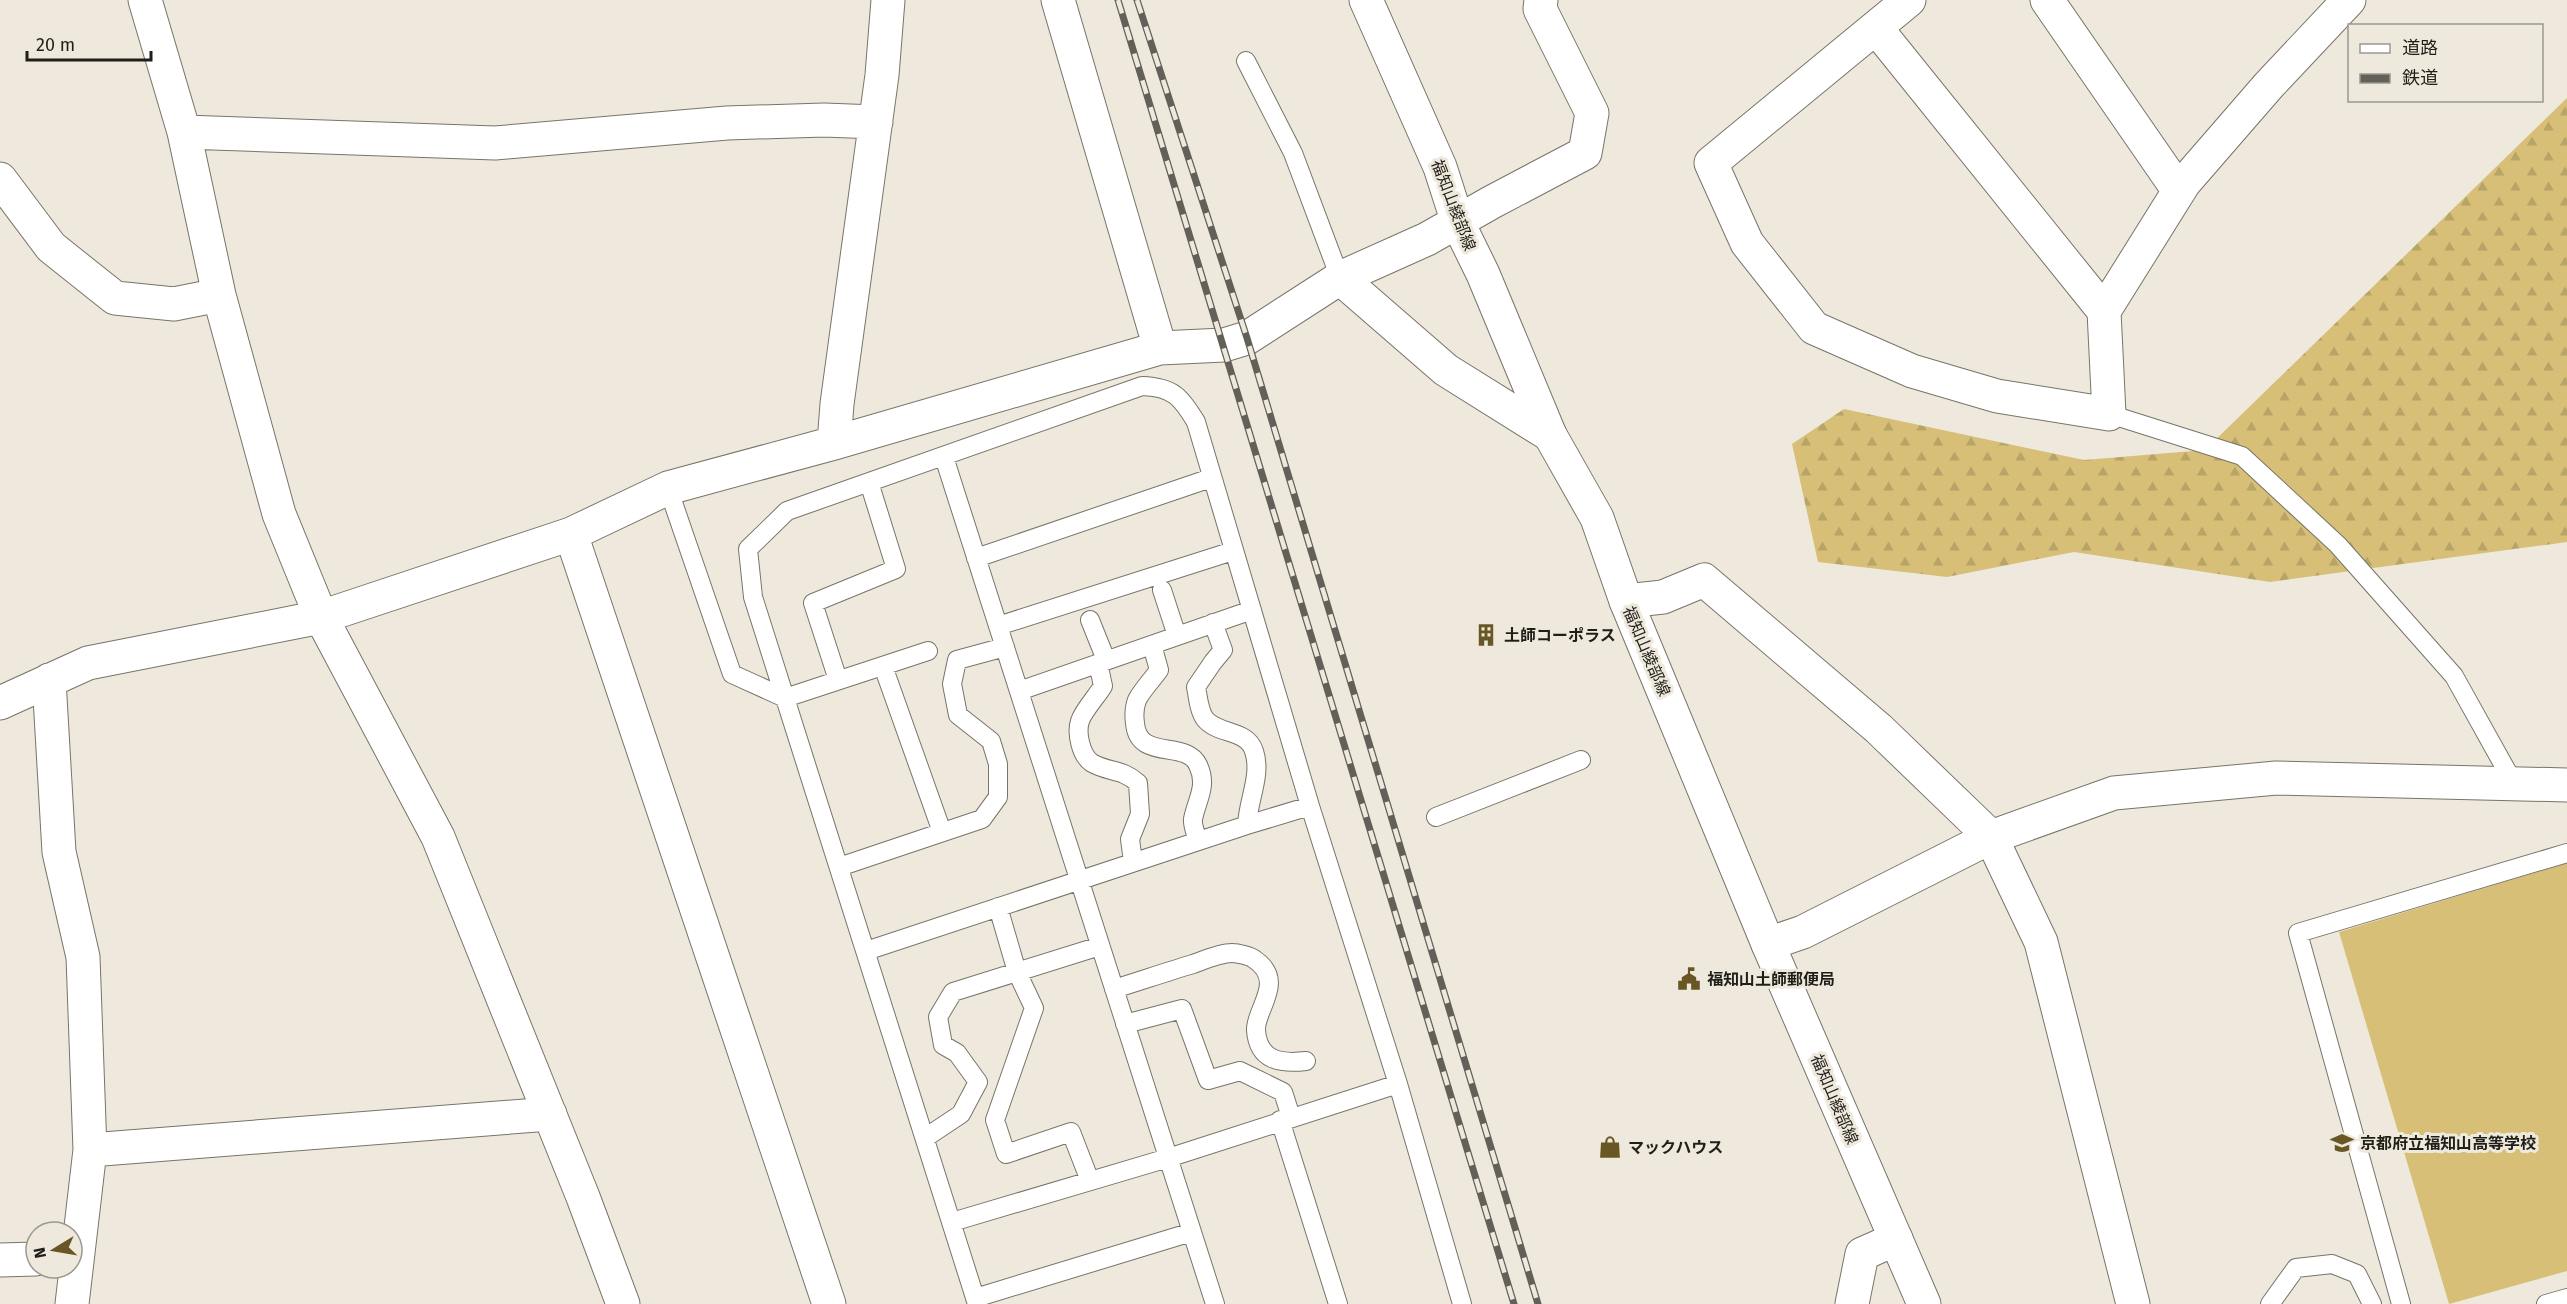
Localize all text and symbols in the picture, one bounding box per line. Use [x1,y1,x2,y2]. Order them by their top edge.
scale bar [27,24,152,62]
legend [2348,24,2543,102]
text: 20 m [36,34,75,56]
text: 道路 [2402,37,2438,59]
text: 鉄道 [2402,67,2438,89]
street label: 福知山綾部線 [1427,157,1480,253]
street label: 福知山綾部線 [1619,603,1674,699]
building icon: 土師コーポラス [1473,622,1499,648]
place label: 土師コーポラス [1504,626,1616,645]
public building icon: 福知山土師郵便局 [1676,966,1702,992]
place label: 福知山土師郵便局 [1707,970,1835,989]
street label: 福知山綾部線 [1807,1051,1862,1147]
school or university icon: 京都府立福知山高等学校 [2329,1130,2355,1156]
shop icon: マックハウス [1597,1134,1623,1160]
place label: 京都府立福知山高等学校 [2360,1134,2536,1153]
place label: マックハウス [1628,1138,1723,1157]
north arrow [24,1220,84,1280]
text: N [29,1246,50,1260]

